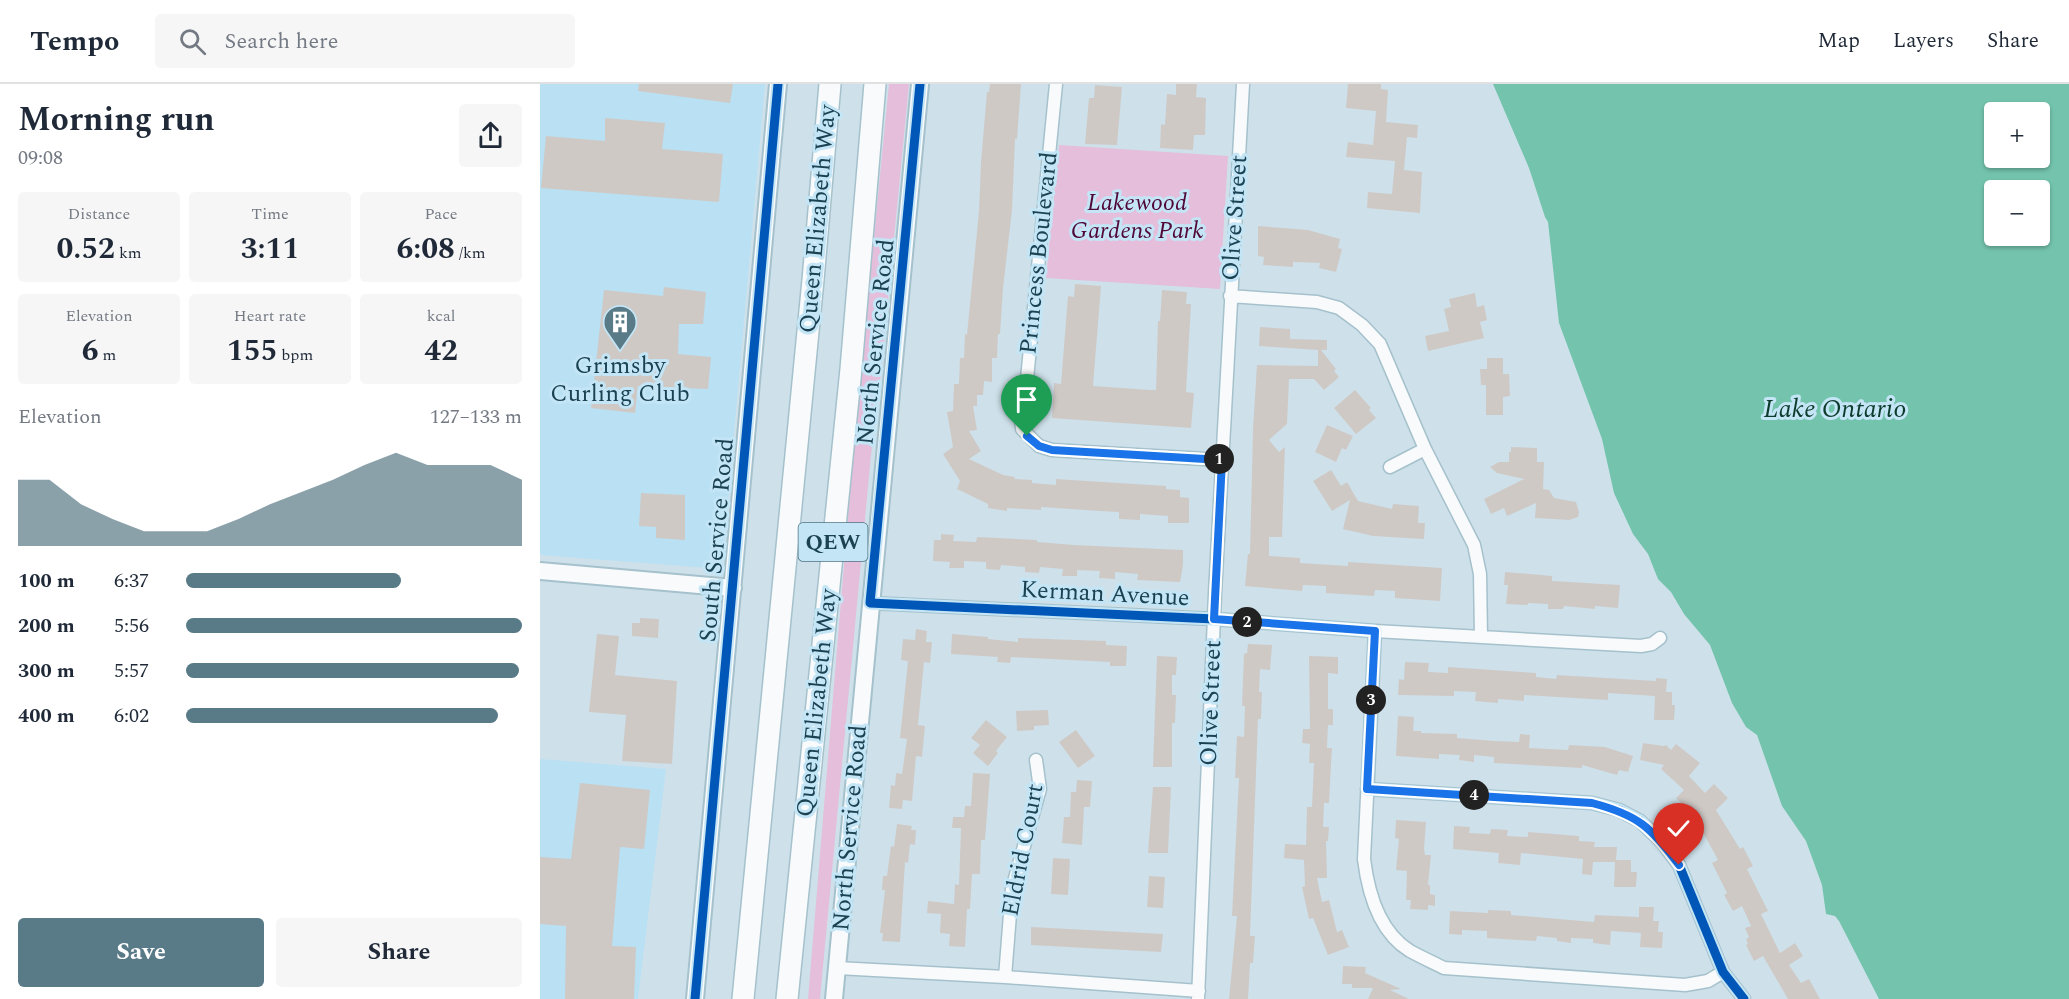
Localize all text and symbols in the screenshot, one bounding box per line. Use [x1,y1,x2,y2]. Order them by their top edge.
search box [155,14,575,68]
text: Tempo [30,20,119,63]
icon: search [176,25,209,58]
text: Search here [224,25,338,58]
text: Map [1818,25,1860,57]
text: Layers [1893,25,1954,57]
text: Share [1987,25,2039,57]
text: Morning run [18,95,215,145]
street label: Queen Elizabeth Way [790,102,846,335]
map controls [1984,102,2050,246]
button: + [1984,102,2050,168]
button: share [459,104,522,167]
text: 09:08 [18,143,63,173]
street label: Princess Boulevard [1010,150,1068,356]
street label: Olive Street [1213,154,1257,282]
button: − [1984,180,2050,246]
park label: Lakewood Gardens Park [1071,185,1203,249]
text: Distance [68,202,130,226]
text: Time [251,202,289,226]
text: Pace [424,202,458,226]
text: 0.52 [56,226,115,272]
text: 3:11 [241,226,299,272]
text: 6:08 [396,226,455,272]
street label: North Service Road [847,237,905,447]
text: km [115,241,142,265]
text: /km [455,241,486,265]
text: Elevation [65,304,133,328]
text: Heart rate [234,304,306,328]
text: kcal [427,304,455,328]
building icon: Grimsby Curling Club [602,304,638,351]
text: 6 [82,328,99,374]
text: 155 [227,328,277,374]
text: 42 [424,328,458,374]
text: m [99,343,116,367]
text: bpm [277,343,313,367]
place label: Grimsby Curling Club [550,348,690,412]
pin [1001,374,1052,436]
icon: arrive [1010,383,1043,416]
water label: Lake Ontario [1764,389,1906,429]
text: Elevation [18,402,102,432]
text: 127–133 m [430,402,522,432]
street label: South Service Road [690,436,744,644]
pin: 1 [1204,444,1234,474]
text: 1 [1215,447,1223,471]
road number: QEW [798,523,868,561]
text: 100 m [18,566,75,596]
text: 6:37 [114,566,149,596]
street label: Kerman Avenue [1019,572,1191,616]
street label: Queen Elizabeth Way [787,586,847,819]
pin: 2 [1232,607,1262,637]
text: 2 [1243,610,1251,634]
text: 200 m [18,611,75,641]
text: 5:56 [114,611,149,641]
street label: Olive Street [1191,639,1231,767]
text: 300 m [18,656,75,686]
text: 5:57 [114,656,149,686]
pin: 3 [1356,685,1386,715]
text: 3 [1367,688,1375,712]
text: 400 m [18,701,75,731]
text: 6:02 [114,701,149,731]
street label: North Service Road [823,723,877,933]
pin: 4 [1459,780,1489,810]
street label: Eldrid Court [993,781,1053,919]
text: 4 [1470,783,1478,807]
pin [1653,803,1704,865]
icon: check [1662,812,1695,845]
button: Save [18,918,264,987]
button: Share [276,918,522,987]

